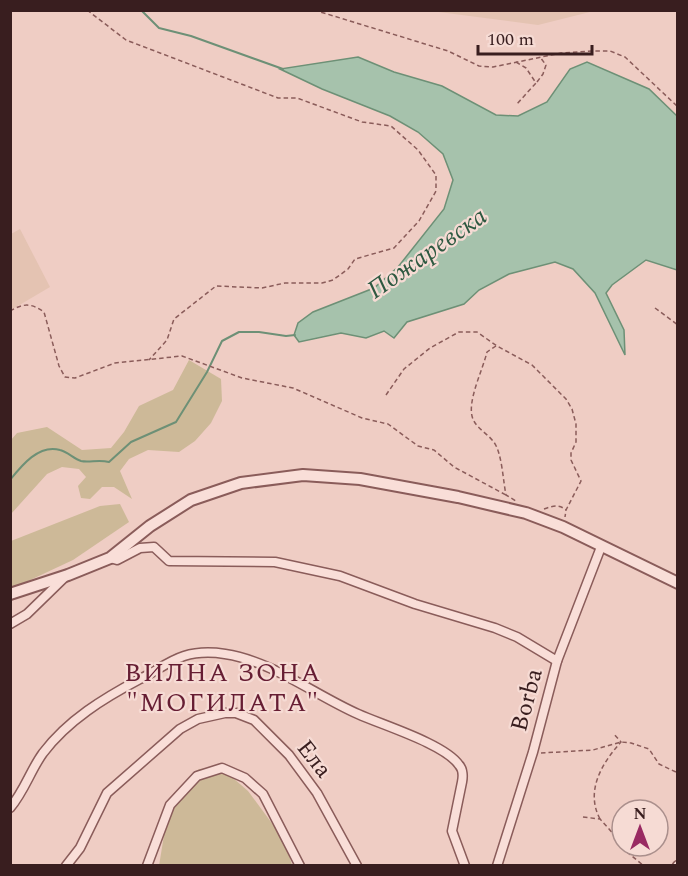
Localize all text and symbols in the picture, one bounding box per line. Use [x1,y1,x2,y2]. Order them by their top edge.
scale bar [478,18,592,56]
text: 100 m [487,26,534,53]
water label: Пожаревска [359,197,495,309]
district label: ВИЛНА ЗОНА "МОГИЛАТА" [124,653,322,723]
street label: Borba [501,664,553,735]
street label: Ела [287,732,341,786]
north arrow [610,798,670,858]
text: N [633,802,647,826]

